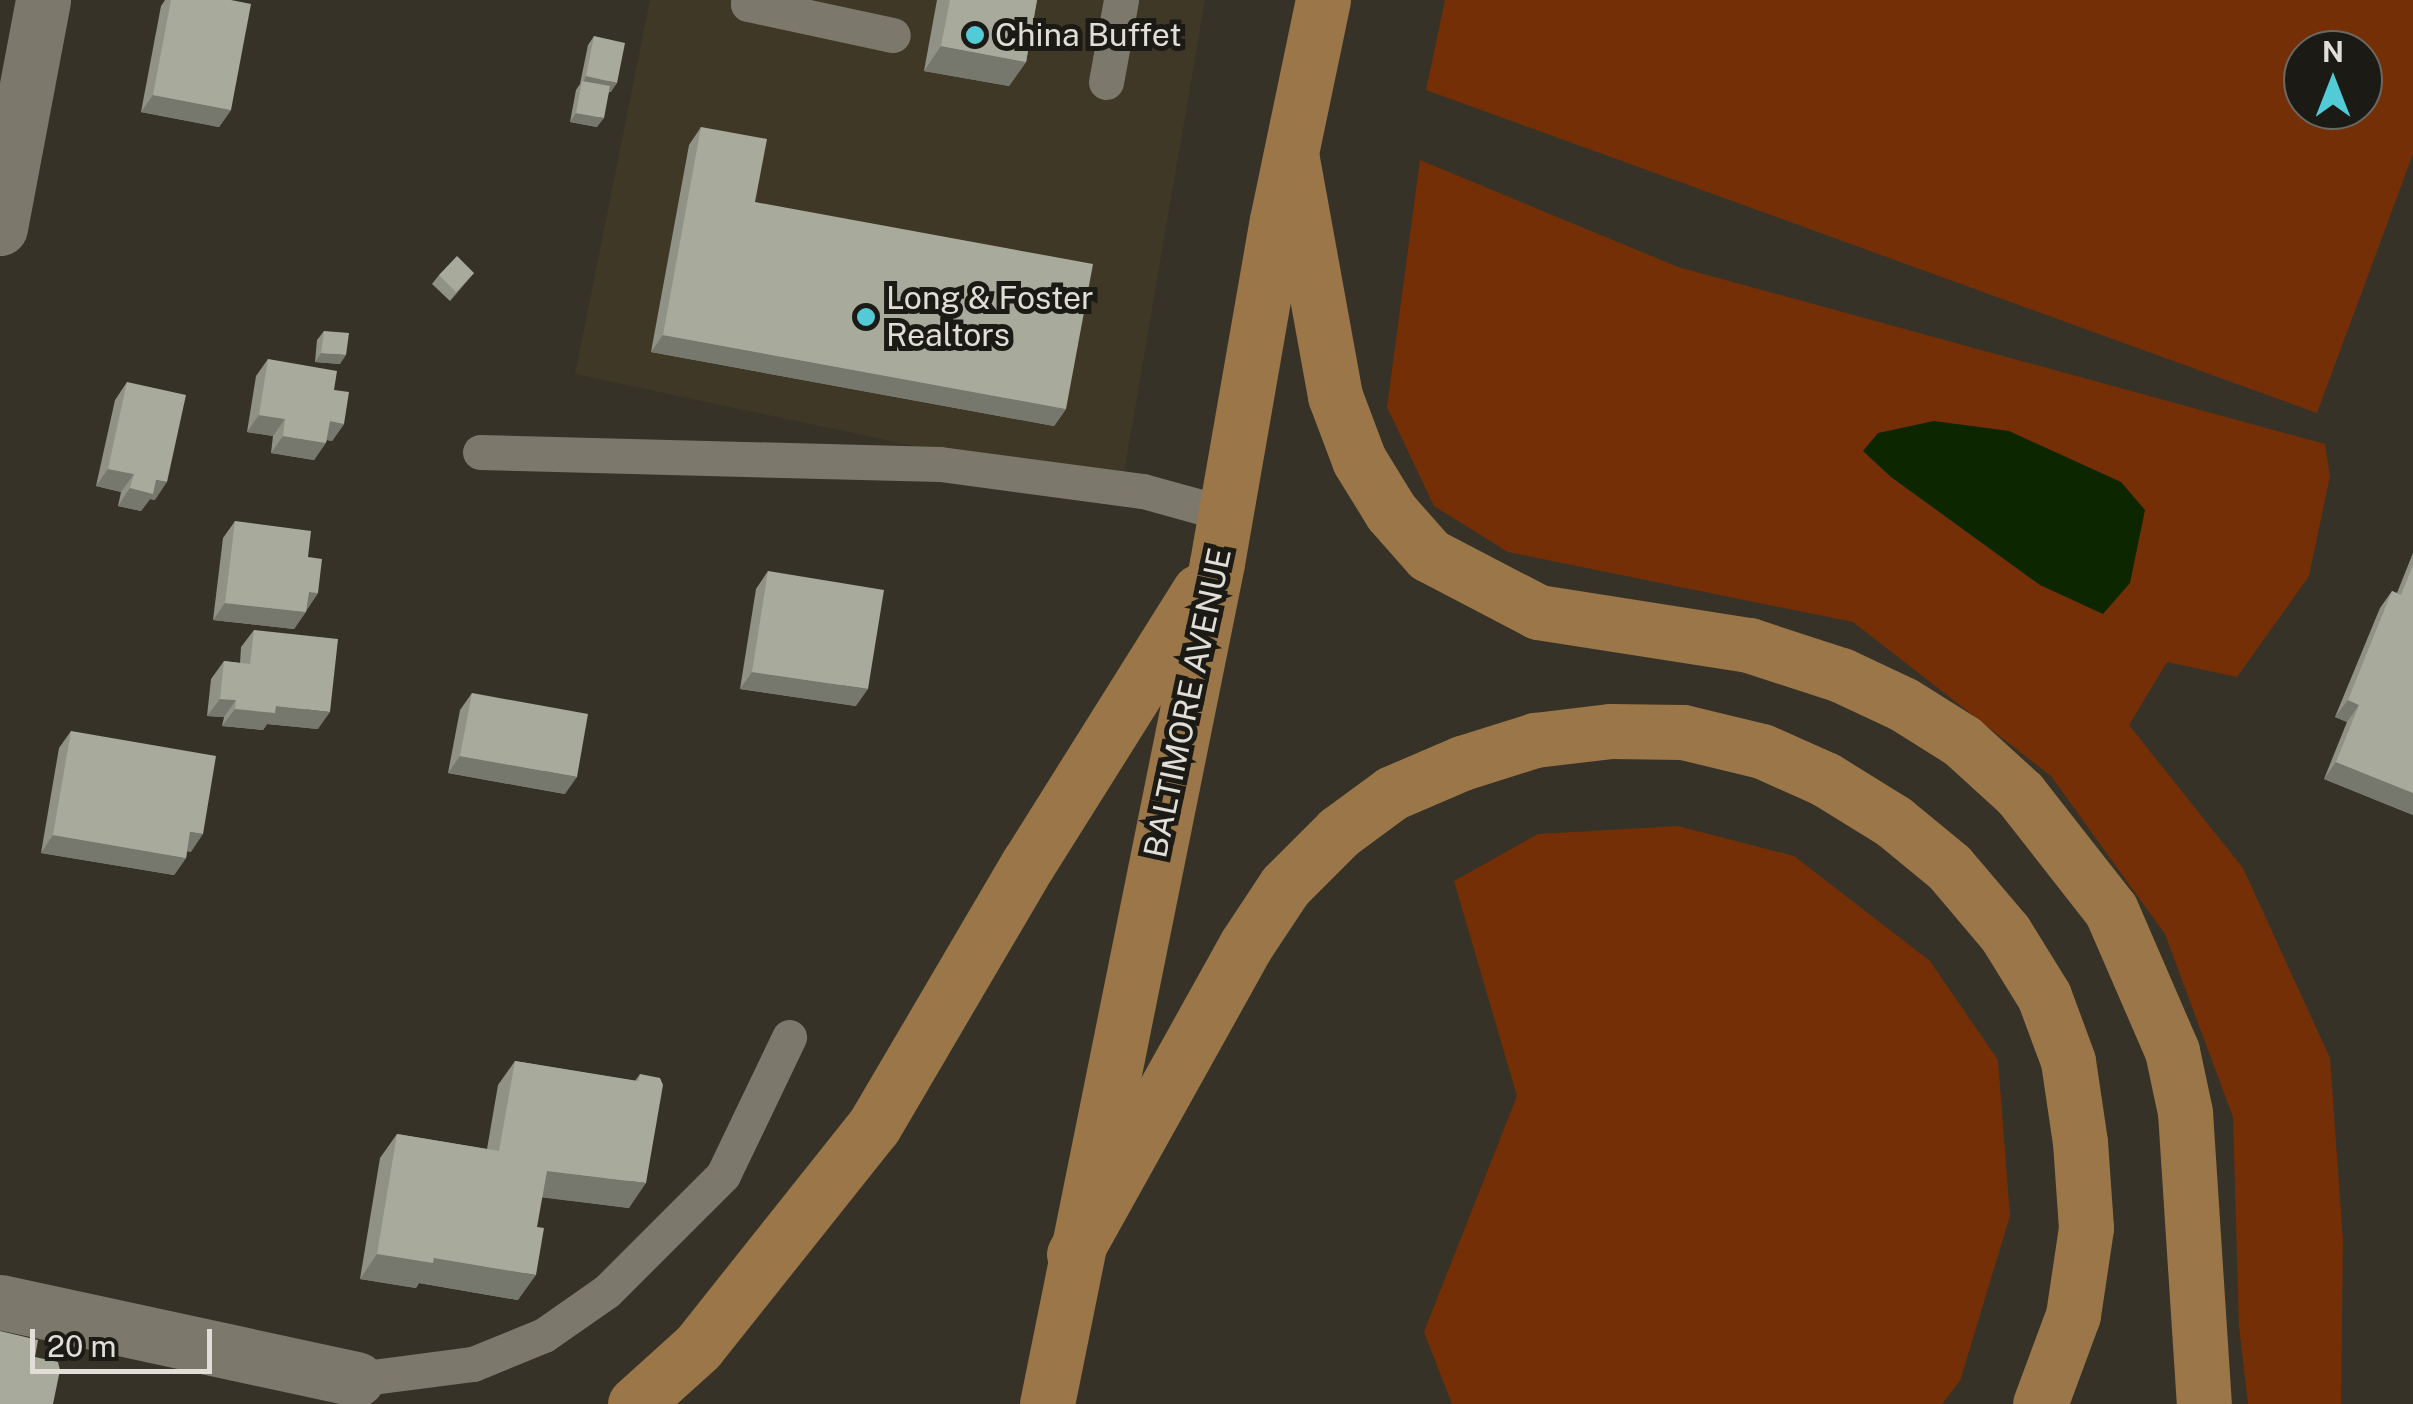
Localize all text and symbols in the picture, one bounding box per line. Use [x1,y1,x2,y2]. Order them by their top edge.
place label: China Buffet [995,16,1182,54]
marker: China Buffet [964,24,986,46]
north arrow [2283,30,2383,130]
text: N [2322,35,2344,68]
place label: Long & Foster Realtors [886,280,1094,355]
marker: Long & Foster Realtors [855,306,877,328]
street label: BALTIMORE AVENUE [1136,545,1240,861]
scale bar [35,1309,218,1371]
text: 20 m [47,1328,116,1364]

